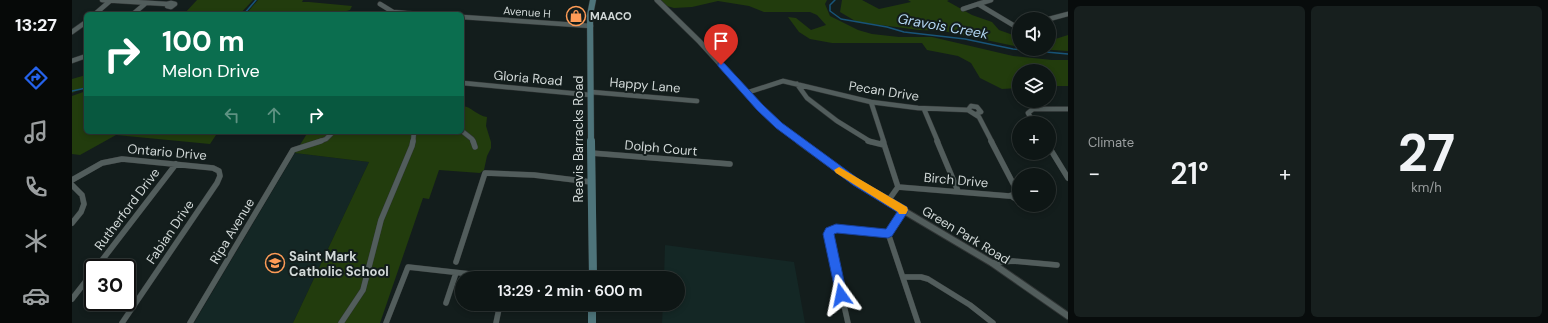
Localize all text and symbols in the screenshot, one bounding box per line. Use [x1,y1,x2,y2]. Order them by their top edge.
street label: Avenue H [503,3,551,21]
shop icon: MAACO [565,5,587,27]
place label: MAACO [590,9,632,23]
water label: Gravois Creek [896,9,990,43]
map controls [1012,12,1056,212]
button: sound [1012,12,1056,56]
text: 13:27 [15,13,57,37]
text: 100 m [162,23,245,60]
pin [704,24,738,65]
icon: right [96,28,148,80]
icon: arrive [710,30,732,52]
text: Melon Drive [162,59,260,83]
icon: directions [22,64,50,92]
button: layers [1012,64,1056,108]
street label: Gloria Road [493,67,563,89]
street label: Happy Lane [609,73,681,97]
street label: Reavis Barracks Road [570,76,587,202]
street label: Pecan Drive [848,77,920,105]
icon: left [221,104,243,126]
icon: ahead [263,104,285,126]
icon: right [305,104,327,126]
button: + [1012,116,1056,160]
icon: music [22,118,50,146]
text: 27 [1398,119,1455,187]
text: Climate [1088,134,1134,151]
street label: Dolph Court [624,136,698,160]
street label: Ontario Drive [127,140,207,164]
text: 21° [1170,154,1209,193]
text: − [1088,159,1100,188]
text: + [1279,159,1291,188]
street label: Rutherford Drive [90,164,164,254]
button: − [1012,168,1056,212]
street label: Birch Drive [923,169,989,191]
icon: phone [22,173,50,201]
text: km/h [1411,179,1442,196]
street label: Ripa Avenue [206,195,258,267]
street label: Fabian Drive [142,197,198,267]
street label: Green Park Road [919,202,1013,268]
icon: climate [22,227,50,255]
place label: Saint Mark Catholic School [289,248,389,280]
school or university icon: Saint Mark Catholic School [264,252,286,274]
speed limit sign: 30 [84,259,136,311]
position arrow [820,274,862,316]
text: 13:29 · 2 min · 600 m [498,281,642,301]
icon: car [22,282,50,310]

